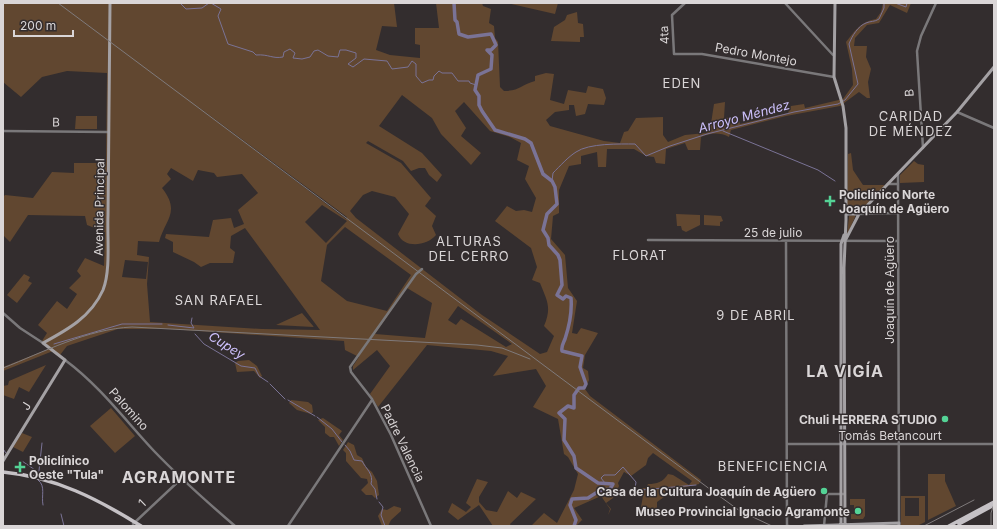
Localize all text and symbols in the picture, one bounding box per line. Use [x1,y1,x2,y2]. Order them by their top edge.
scale bar [14,12,73,38]
text: 200 m [20,18,56,33]
street label: 4ta [656,25,672,45]
street label: Pedro Montejo [714,39,798,69]
district label: EDEN [663,75,701,91]
street label: B [901,88,917,97]
water label: Arroyo Méndez [695,96,792,136]
district label: CARIDAD DE MÉNDEZ [869,108,953,139]
street label: B [52,114,60,130]
street label: Avenida Principal [91,158,107,256]
place label: Policlínico Norte Joaquín de Agüero [839,187,949,216]
marker: Policlínico Norte Joaquín de Agüero [824,195,836,207]
street label: 25 de julio [744,225,802,240]
district label: ALTURAS DEL CERRO [428,233,510,264]
street label: Joaquín de Agüero [882,236,897,344]
district label: FLORAT [612,247,668,263]
district label: SAN RAFAEL [175,292,263,308]
district label: 9 DE ABRIL [716,307,796,323]
water label: Cupey [206,328,249,363]
district label: LA VIGÍA [806,361,884,381]
street label: Palomino [106,385,152,433]
street label: J [18,399,34,413]
street label: Padre Valencia [378,402,428,484]
place label: Chuli HERRERA STUDIO [799,412,937,427]
marker: Chuli HERRERA STUDIO [940,414,950,424]
street label: Tomás Betancourt [838,428,942,443]
place label: Policlínico Oeste "Tula" [29,453,104,482]
district label: BENEFICIENCIA [718,458,828,474]
marker: Policlínico Oeste "Tula" [14,461,26,473]
district label: AGRAMONTE [122,467,236,487]
place label: Casa de la Cultura Joaquín de Agüero [596,484,816,499]
marker: Casa de la Cultura Joaquín de Agüero [819,486,829,496]
street label: 1 [135,496,149,510]
place label: Museo Provincial Ignacio Agramonte [635,504,850,519]
marker: Museo Provincial Ignacio Agramonte [853,506,863,516]

